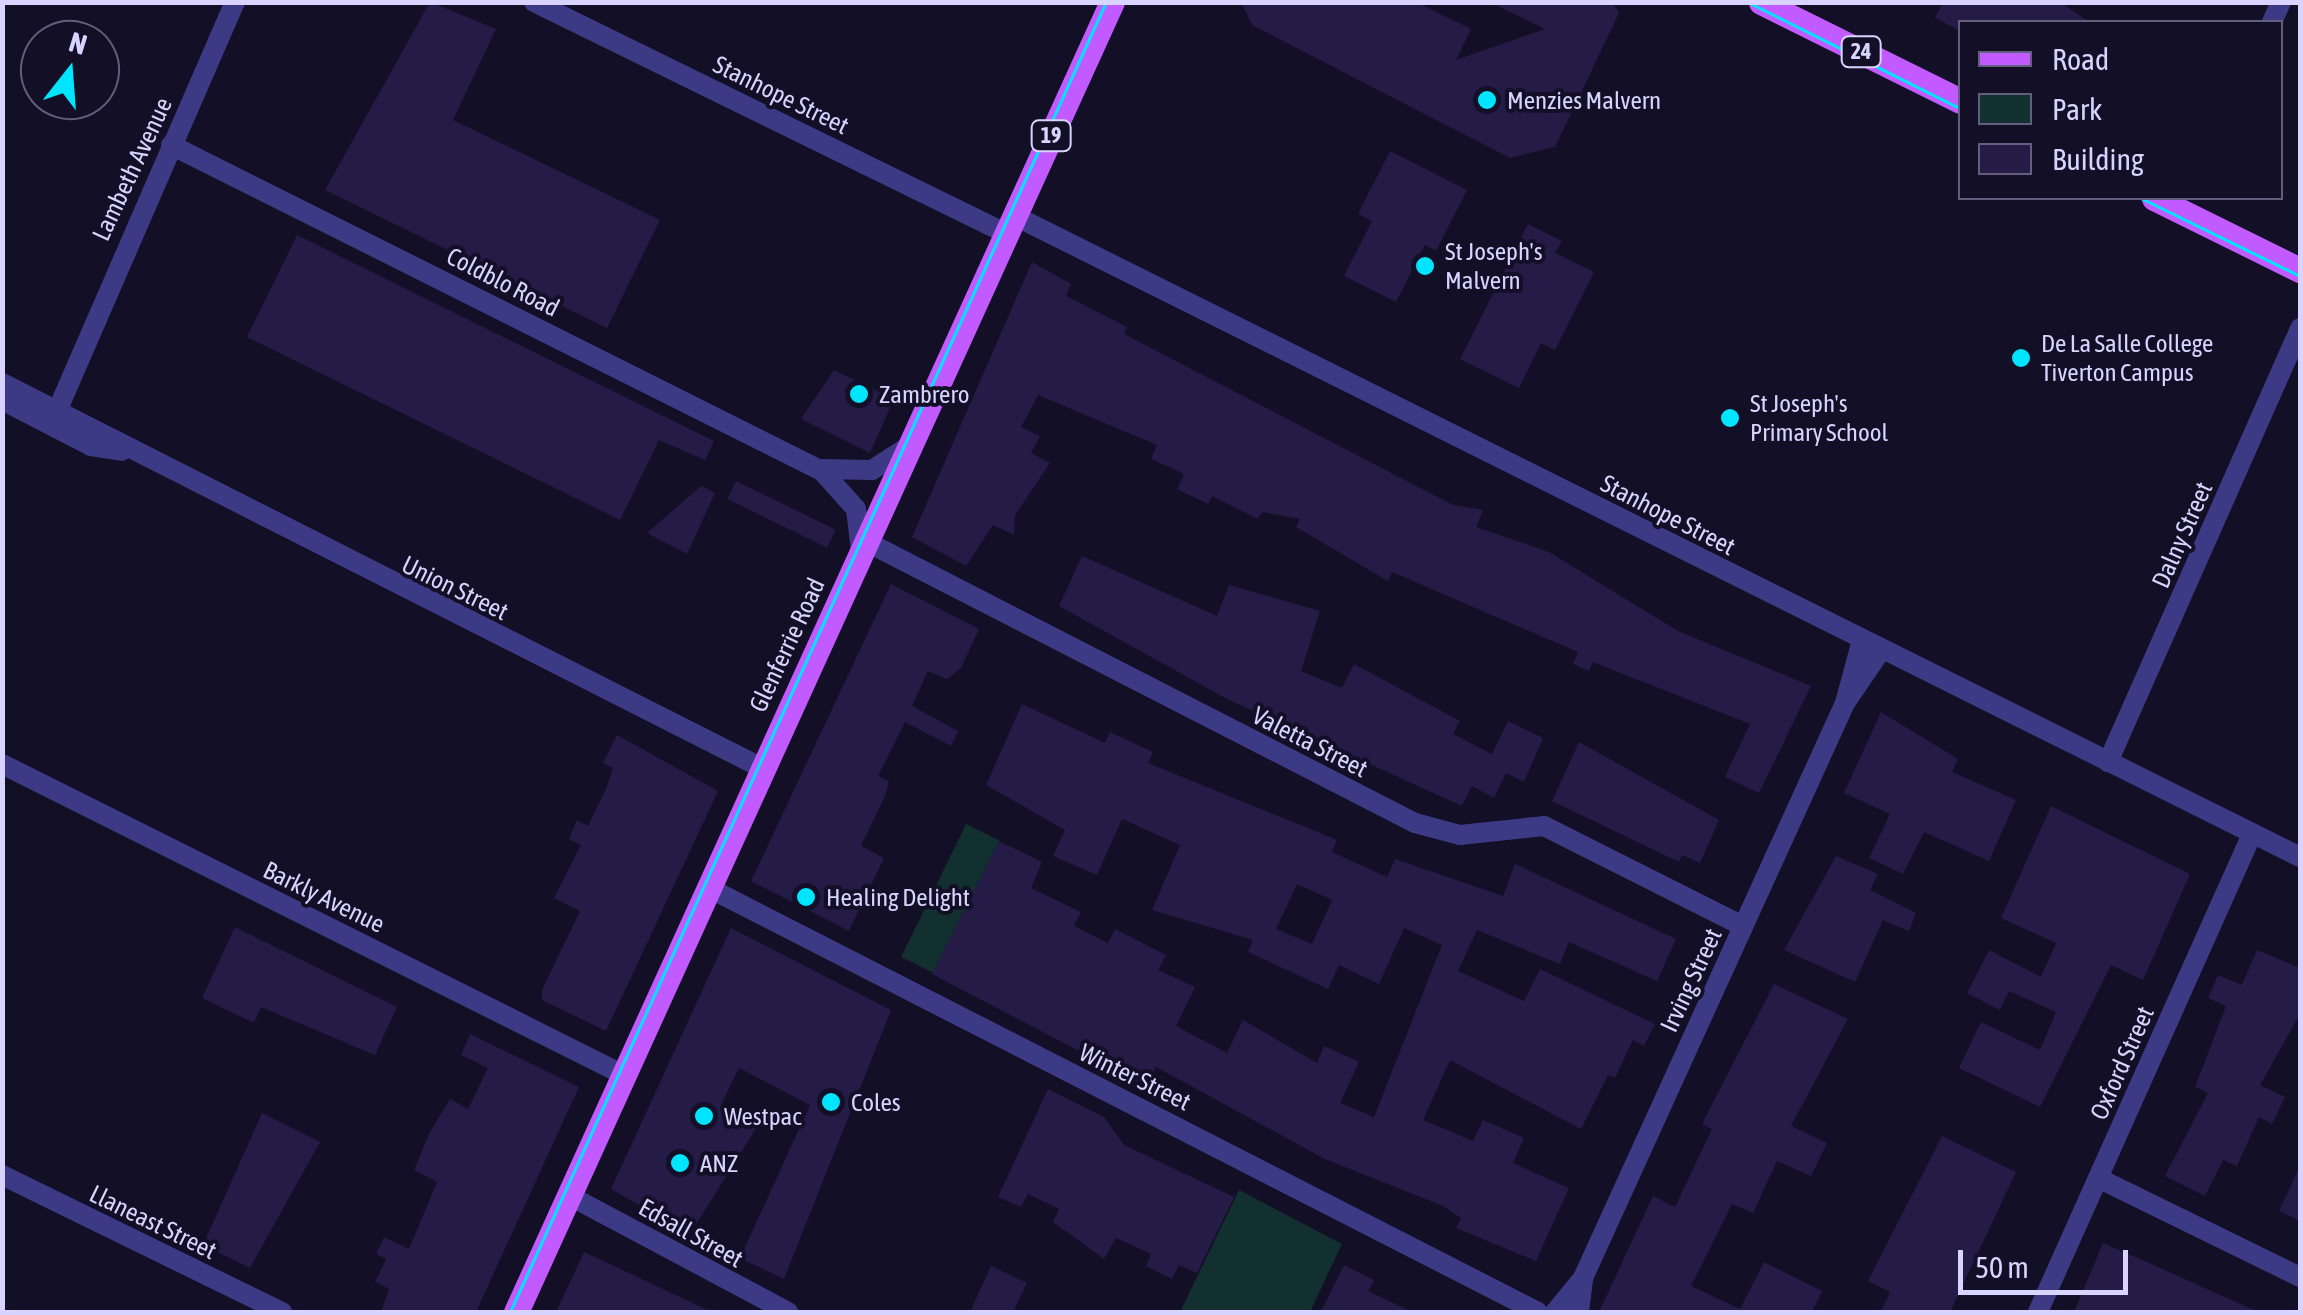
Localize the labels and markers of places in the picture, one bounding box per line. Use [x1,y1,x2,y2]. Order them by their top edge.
place label: Menzies Malvern [1507,85,1661,115]
marker: Menzies Malvern [1476,89,1498,111]
place label: St Joseph's Malvern [1445,237,1542,296]
marker: St Joseph's Malvern [1414,255,1436,277]
place label: De La Salle College Tiverton Campus [2041,329,2213,388]
marker: De La Salle College Tiverton Campus [2010,347,2032,369]
place label: Zambrero [879,379,970,409]
marker: Zambrero [848,383,870,405]
place label: St Joseph's Primary School [1750,389,1888,448]
marker: St Joseph's Primary School [1719,407,1741,429]
place label: Healing Delight [826,882,970,912]
marker: Healing Delight [795,886,817,908]
place label: Coles [851,1087,901,1117]
marker: Coles [820,1091,842,1113]
place label: Westpac [724,1101,801,1131]
marker: Westpac [693,1105,715,1127]
place label: ANZ [700,1148,738,1178]
marker: ANZ [669,1152,691,1174]

